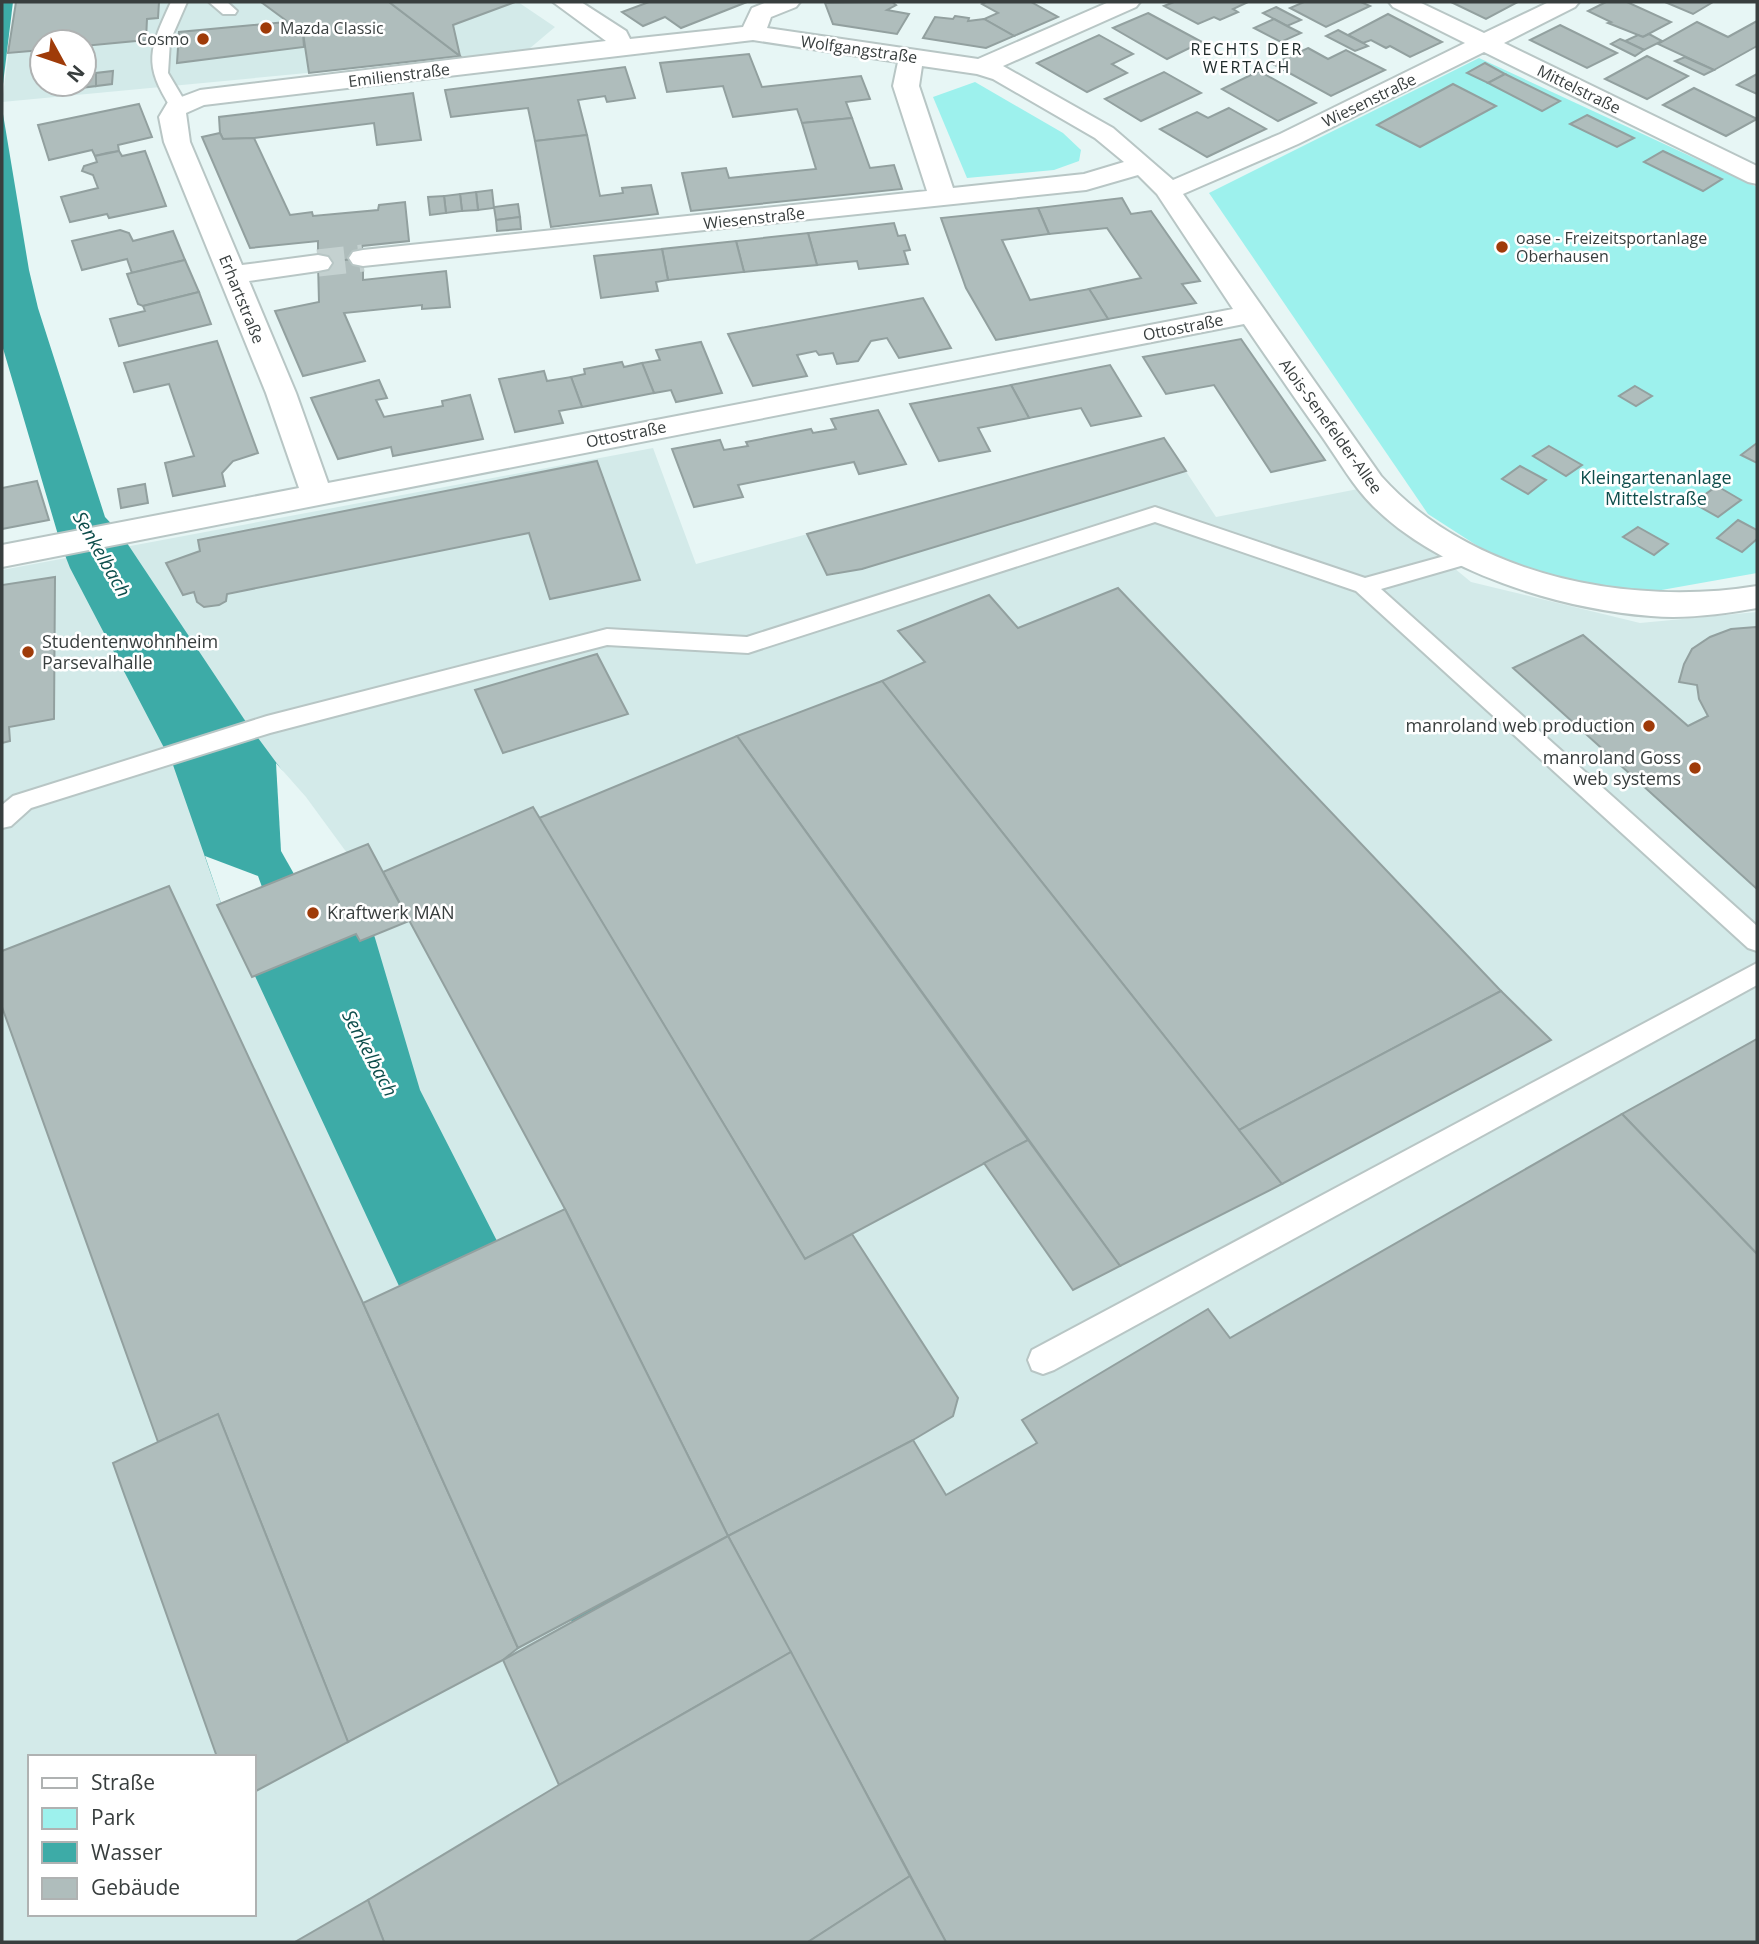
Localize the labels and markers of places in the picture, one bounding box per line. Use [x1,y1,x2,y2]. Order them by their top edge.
place label: Mazda Classic [280,17,384,39]
marker: Mazda Classic [258,20,274,36]
place label: Cosmo [137,28,189,50]
marker: Cosmo [195,31,211,47]
place label: oase - Freizeitsportanlage Oberhausen [1516,227,1707,267]
marker: oase - Freizeitsportanlage Oberhausen [1494,239,1510,255]
place label: Studentenwohnheim Parsevalhalle [42,629,218,674]
marker: Studentenwohnheim Parsevalhalle [20,644,36,660]
place label: manroland web production [1405,713,1635,737]
marker: manroland web production [1641,718,1657,734]
place label: manroland Goss web systems [1543,745,1681,790]
marker: manroland Goss web systems [1687,760,1703,776]
place label: Kraftwerk MAN [327,900,455,924]
marker: Kraftwerk MAN [305,905,321,921]

